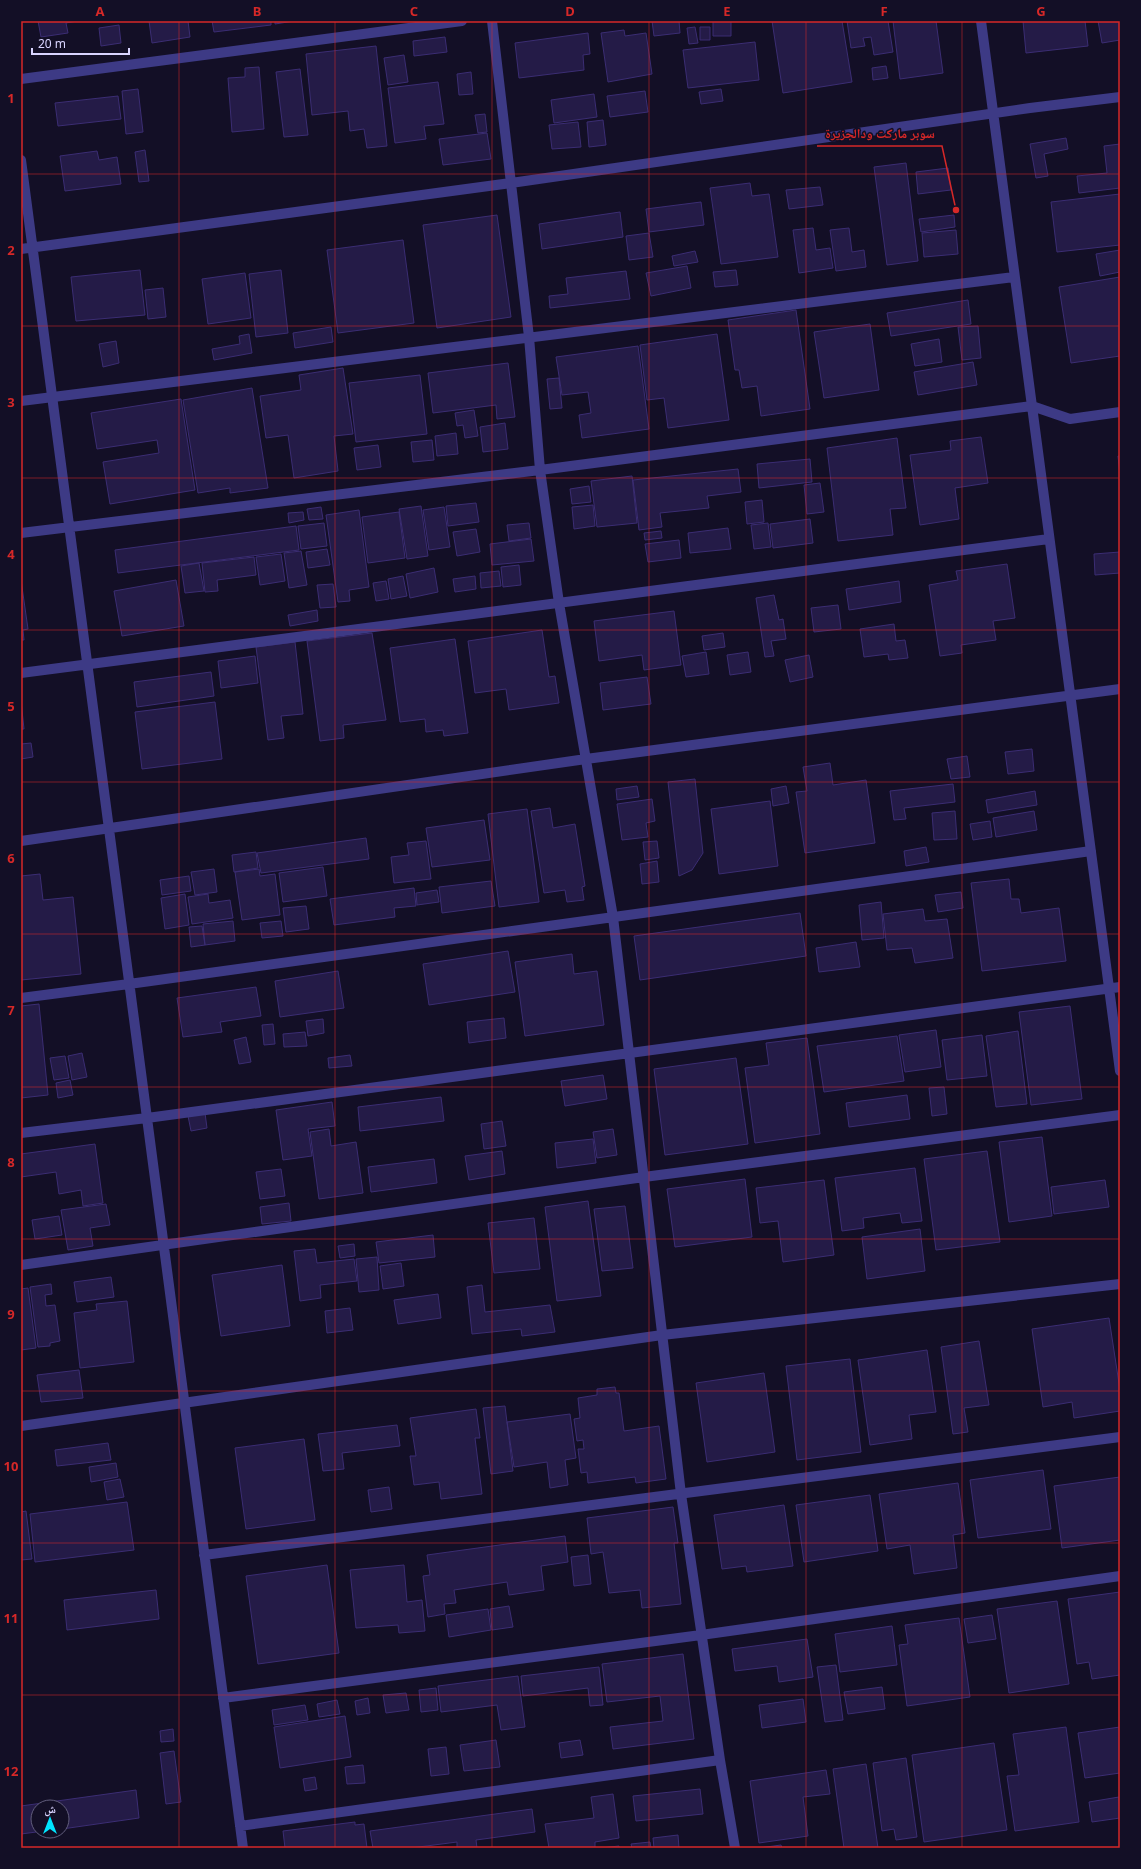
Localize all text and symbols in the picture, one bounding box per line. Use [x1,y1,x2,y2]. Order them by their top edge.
text: A [96,2,105,20]
text: B [253,2,261,20]
text: C [410,2,418,20]
text: D [565,2,575,20]
text: E [723,2,731,20]
text: F [880,2,888,20]
text: G [1036,2,1046,20]
scale bar [32,30,129,56]
text: 20 m [38,35,66,52]
text: 1 [7,89,15,107]
callout: سوبر ماركت ودالجزيرة [817,121,942,146]
text: سوبر ماركت ودالجزيرة [825,124,935,142]
text: 2 [7,241,15,259]
text: 3 [7,393,15,411]
text: 4 [7,545,15,563]
text: 5 [7,697,15,715]
text: 6 [7,849,15,867]
text: 7 [7,1001,15,1019]
text: 8 [7,1153,15,1171]
text: 9 [7,1305,15,1323]
text: 10 [4,1457,18,1475]
text: 11 [4,1609,18,1627]
text: 12 [4,1762,18,1780]
north arrow [30,1799,70,1839]
text: ش [44,1801,56,1817]

